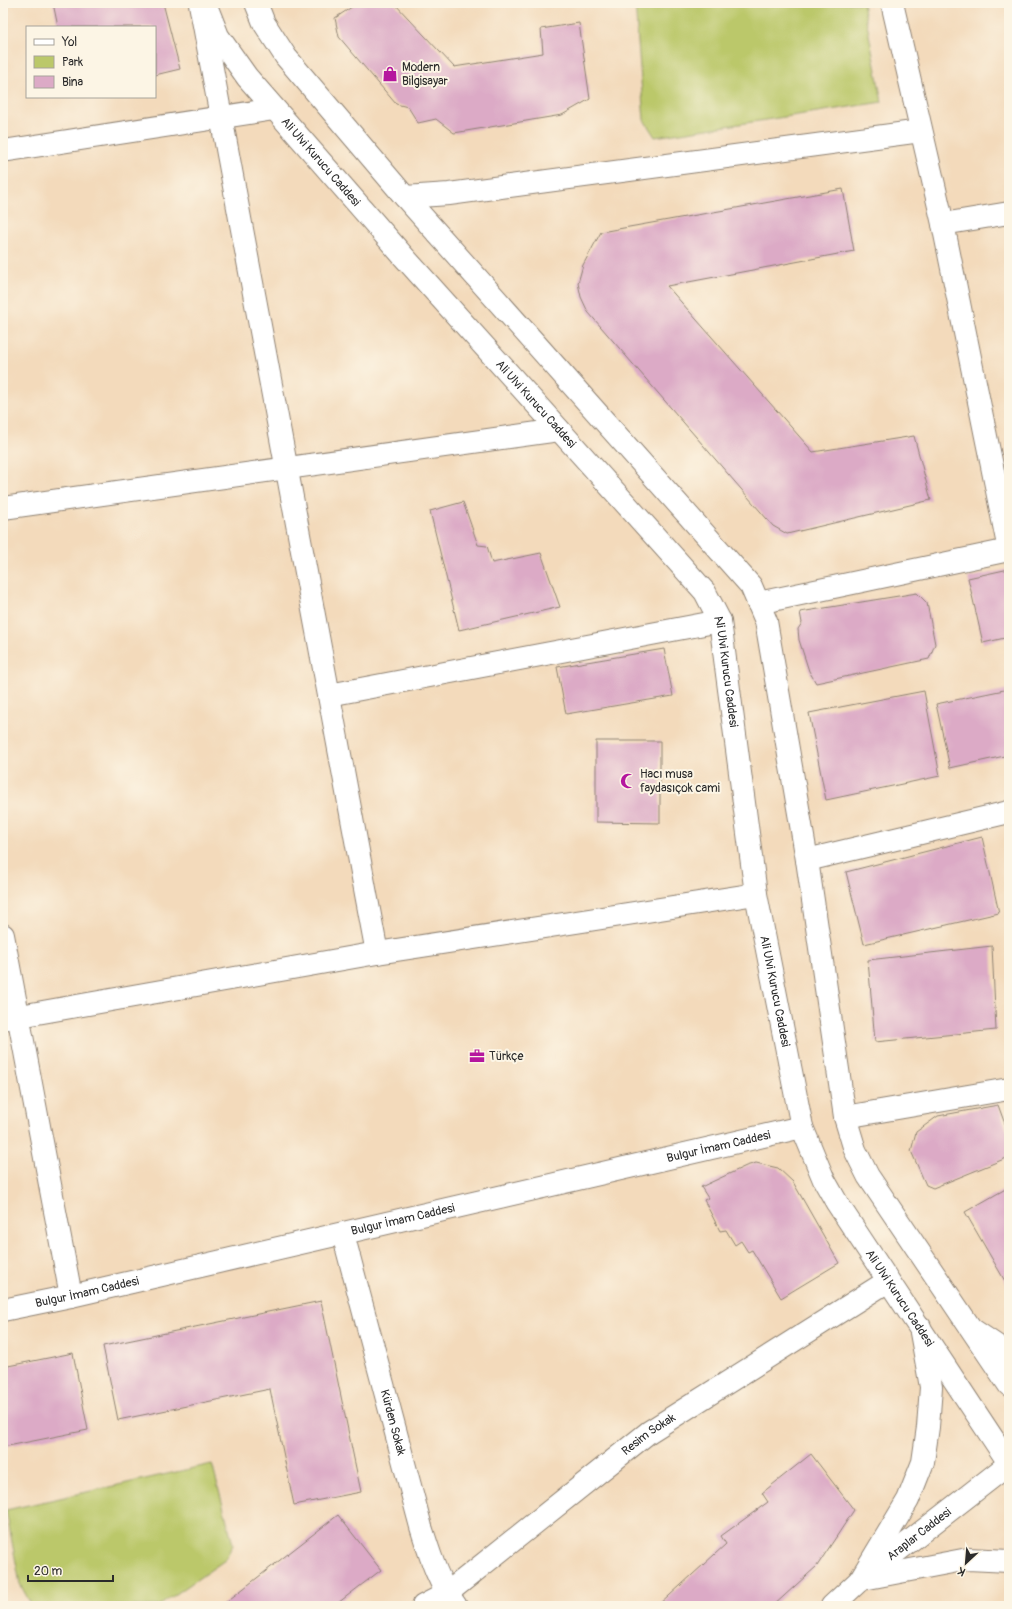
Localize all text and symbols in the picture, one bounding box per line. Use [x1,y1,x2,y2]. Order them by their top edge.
legend [26,26,156,98]
text: Yol [61,35,77,50]
text: Park [62,55,83,70]
place label: Modern Bilgisayar [402,60,449,89]
shop icon: Modern Bilgisayar [381,65,399,83]
text: Bina [62,75,84,90]
street label: Ali Ulvi Kurucu Caddesi [278,114,363,210]
street label: Ali Ulvi Kurucu Caddesi [492,357,579,451]
street label: Ali Ulvi Kurucu Caddesi [710,612,741,728]
place label: Hacı musa faydasıçok cami [640,767,720,796]
mosque icon: Hacı musa faydasıçok cami [619,772,637,790]
street label: Ali Ulvi Kurucu Caddesi [756,934,793,1048]
office icon: Türkçe [468,1047,486,1065]
place label: Türkçe [489,1049,523,1064]
street label: Bulgur İmam Caddesi [665,1128,772,1166]
street label: Bulgur İmam Caddesi [350,1201,456,1239]
street label: Ali Ulvi Kurucu Caddesi [862,1247,937,1349]
street label: Bulgur İmam Caddesi [34,1274,141,1311]
street label: Kürden Sokak [377,1388,409,1457]
street label: Resim Sokak [619,1410,678,1459]
street label: Araplar Caddesi [884,1505,954,1564]
north arrow [946,1543,986,1583]
scale bar [28,1557,113,1583]
text: 20 m [34,1564,63,1579]
text: K [956,1564,968,1579]

